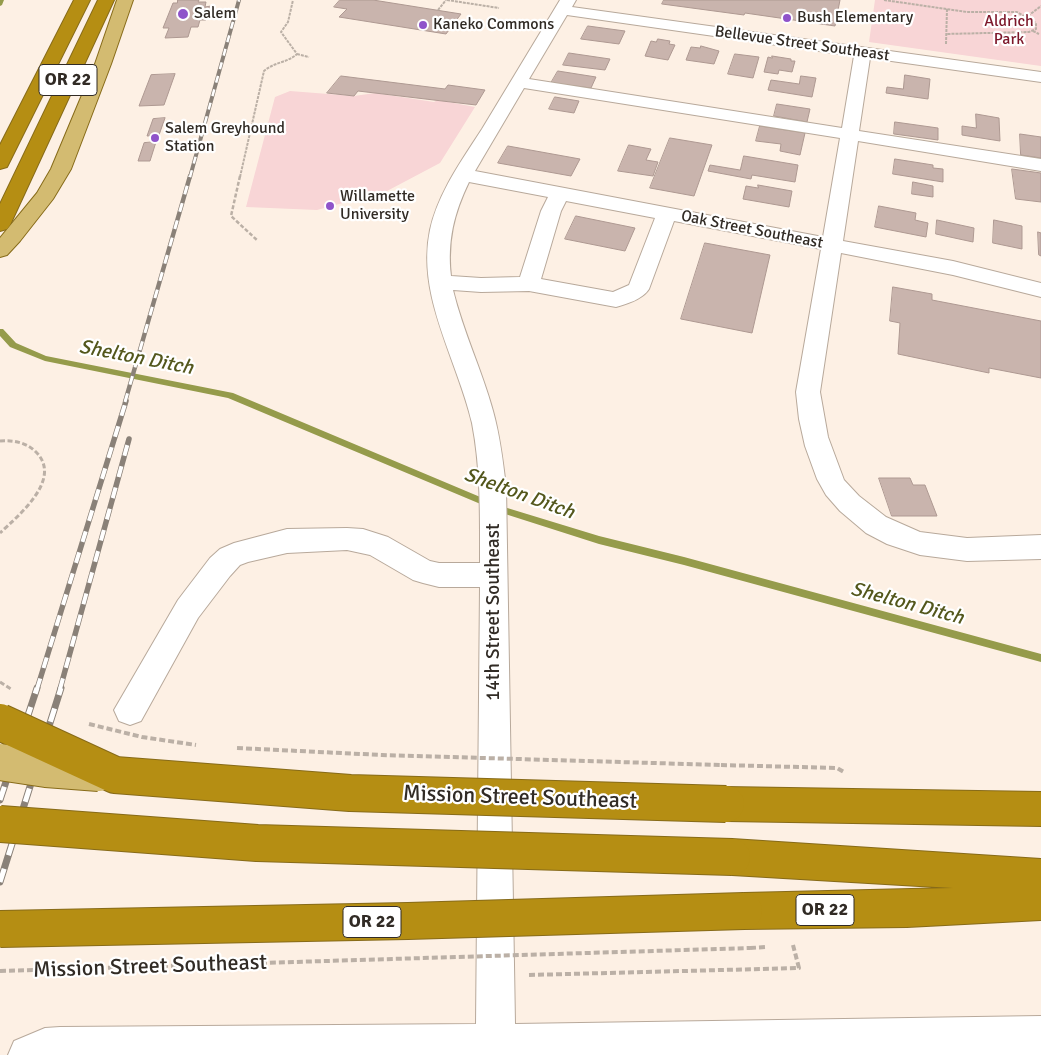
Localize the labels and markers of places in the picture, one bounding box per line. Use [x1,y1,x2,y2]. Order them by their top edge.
place label: Salem [194,4,236,24]
marker: Salem [176,7,190,21]
place label: Bush Elementary [797,8,913,28]
marker: Bush Elementary [781,12,793,24]
place label: Kaneko Commons [433,15,554,35]
marker: Kaneko Commons [417,19,429,31]
place label: Salem Greyhound Station [165,119,285,157]
marker: Salem Greyhound Station [149,132,161,144]
place label: Willamette University [340,187,415,225]
marker: Willamette University [324,200,336,212]

